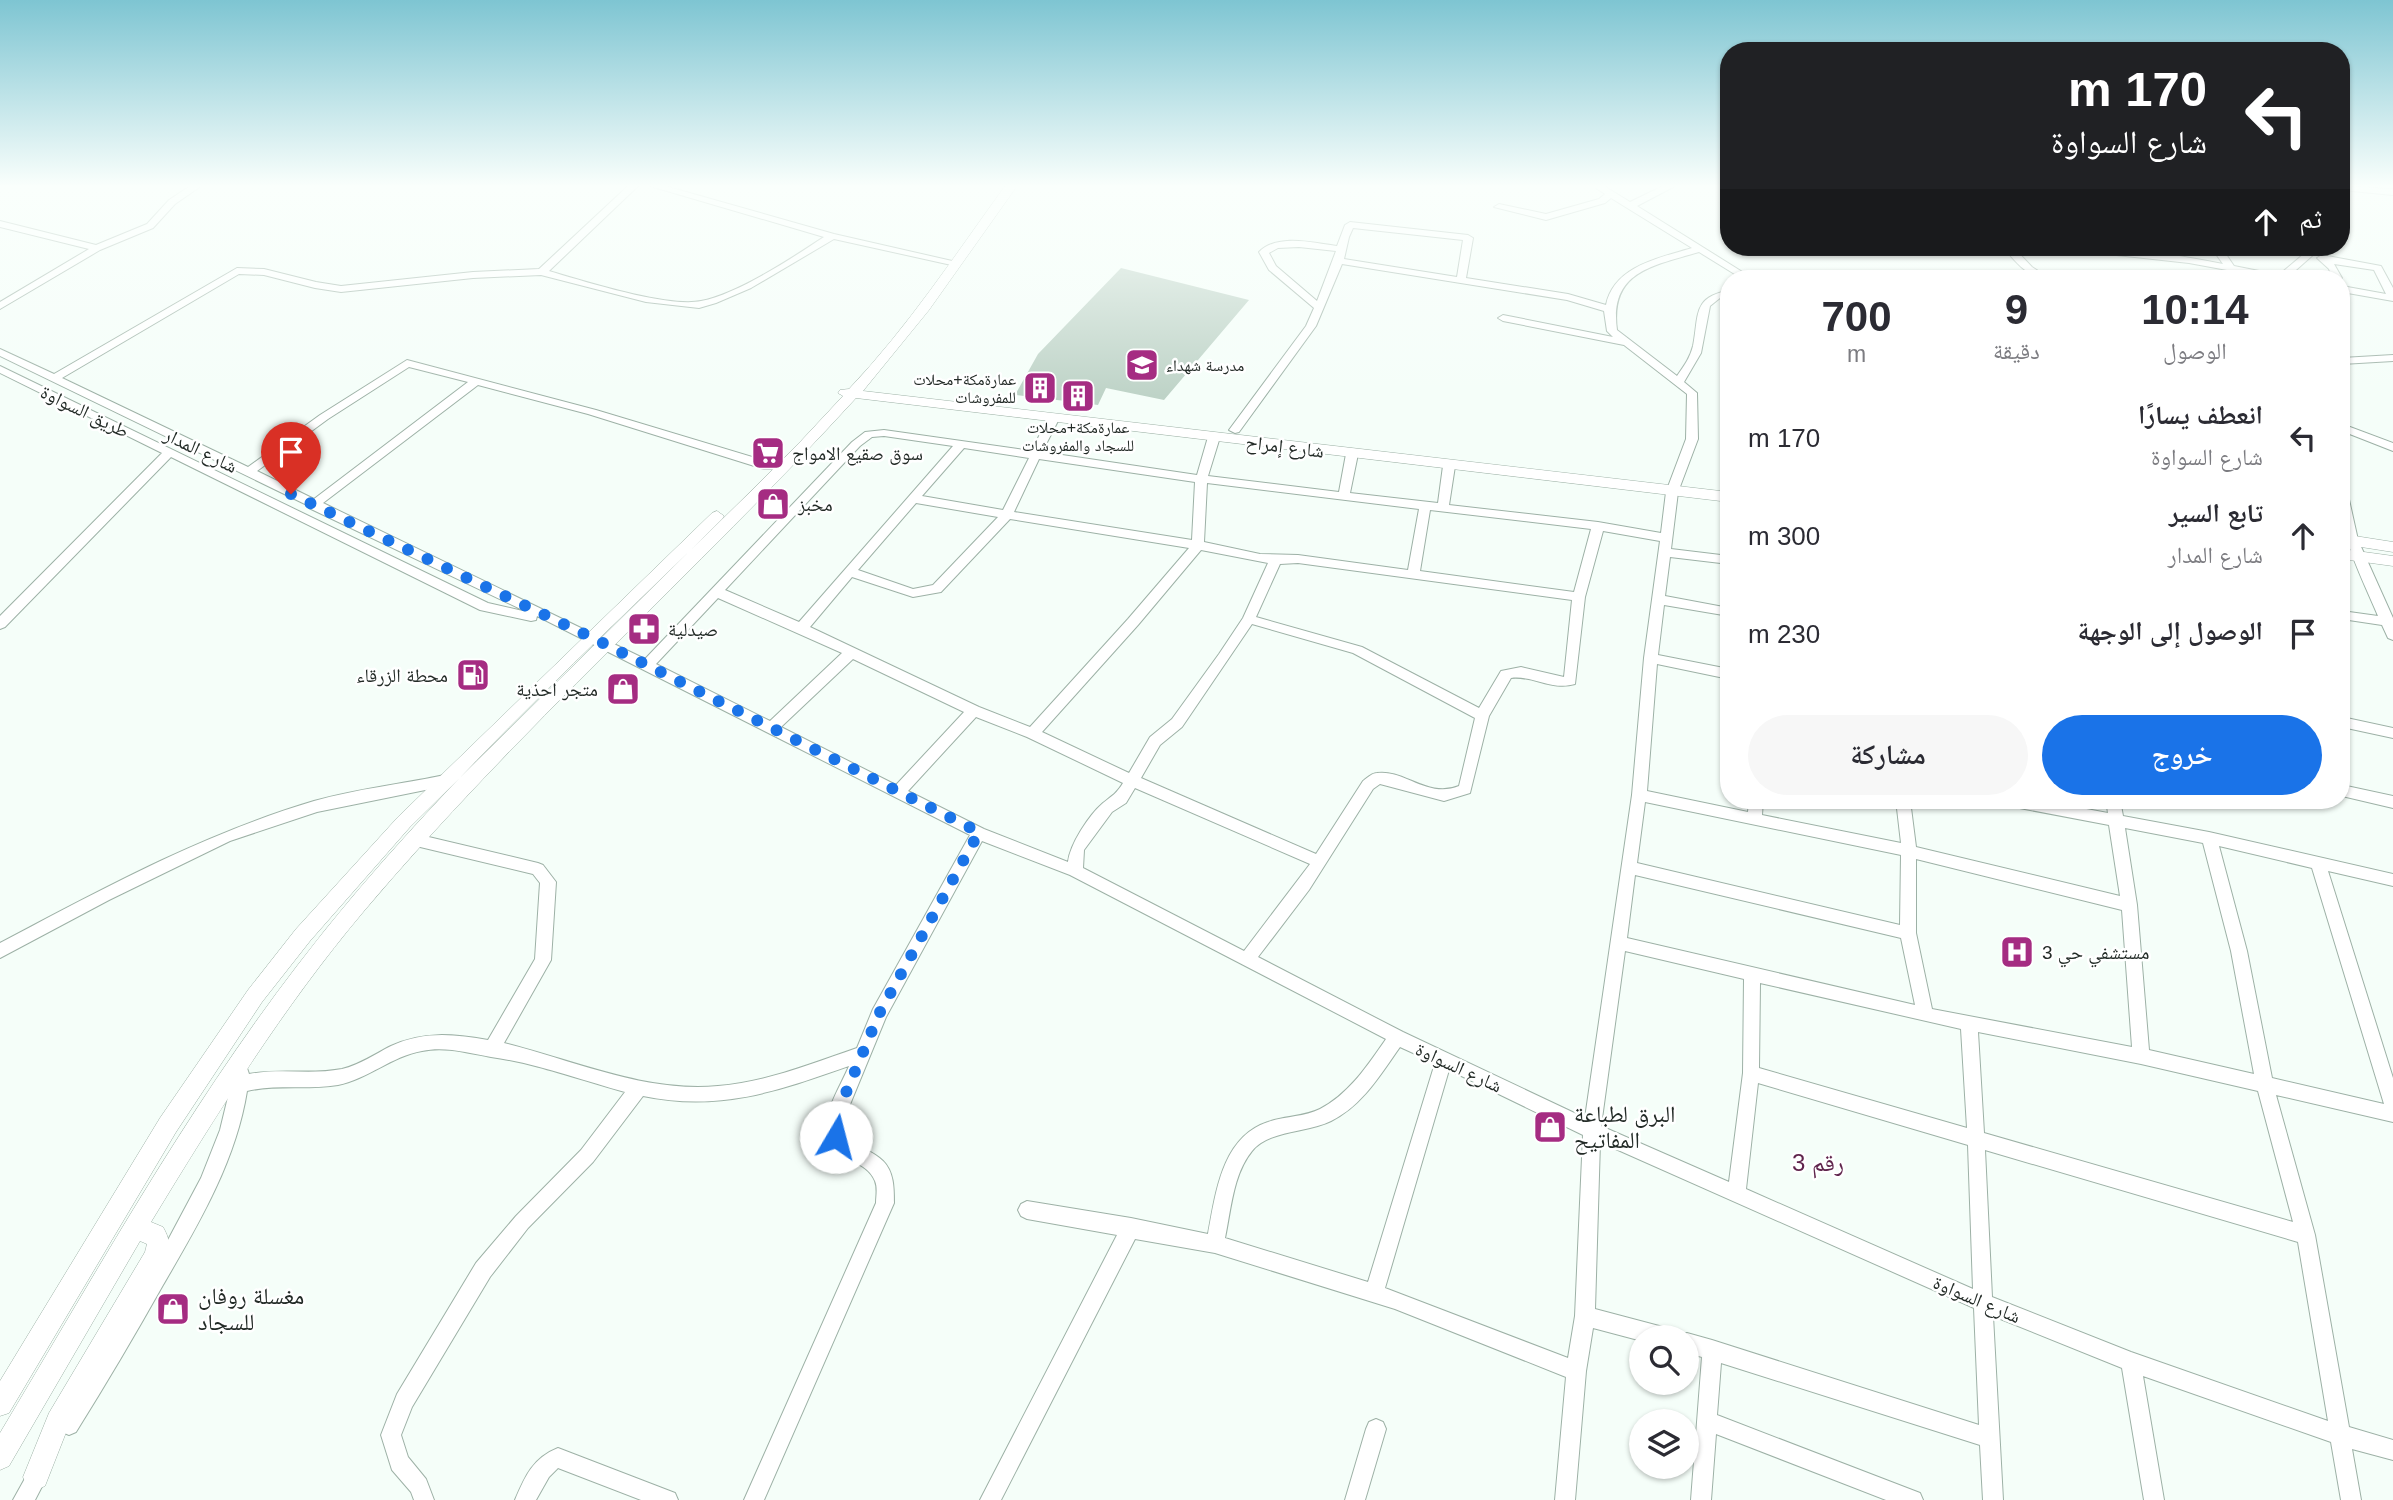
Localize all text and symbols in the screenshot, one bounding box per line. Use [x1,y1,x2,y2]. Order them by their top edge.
text: 170 m [2068,62,2207,116]
icon: left [2231,70,2322,161]
text: شارع السواوة [2051,124,2207,160]
icon: ahead [2247,203,2285,241]
text: ثم [2299,204,2322,234]
text: 9 [2005,286,2028,333]
text: 10:14 [2141,286,2249,333]
text: 700 [1821,293,1892,340]
text: دقيقة [1993,338,2040,364]
text: الوصول [2163,338,2227,364]
text: m [1847,341,1866,367]
school or university icon: مدرسة شهداء [1123,346,1161,384]
place label: مدرسة شهداء [1166,357,1244,375]
building icon: عمارةمكة+محلات للمفروشات [1021,369,1059,407]
place label: عمارةمكة+محلات للمفروشات [913,371,1016,407]
building icon: عمارةمكة+محلات للسجاد والمفروشات [1059,377,1097,415]
street label: طريق السواوة [37,381,132,443]
text: انعطف يسارًا [2138,400,2263,430]
place label: عمارةمكة+محلات للسجاد والمفروشات [1022,419,1134,455]
icon: left [2284,419,2322,457]
pin [261,422,321,494]
street label: شارع المدار [159,423,241,478]
text: 170 m [1748,423,1820,453]
street label: شارع إمراح [1244,431,1325,465]
icon: arrive [272,433,310,471]
supermarket icon: سوق صقيع الامواج [749,434,787,472]
place label: سوق صقيع الامواج [792,443,923,466]
text: شارع السواوة [2151,444,2263,470]
shop icon: مخبز [754,485,792,523]
place label: مخبز [797,494,833,516]
text: تابع السير [2169,498,2263,528]
icon: ahead [2284,517,2322,555]
text: 300 m [1748,521,1820,551]
text: شارع المدار [2168,542,2263,568]
pharmacy icon: صيدلية [625,610,663,648]
icon: arrive [2284,615,2322,653]
text: الوصول إلى الوجهة [2078,616,2263,646]
place label: صيدلية [668,619,718,640]
text: 230 m [1748,619,1820,649]
fuel station icon: محطة الزرقاء [454,656,492,694]
place label: محطة الزرقاء [356,665,448,687]
shop icon: متجر احذية [604,670,642,708]
place label: متجر احذية [516,679,598,701]
button: مشاركة [1748,715,2028,795]
button: خروج [2042,715,2322,795]
hospital icon: مستشفي حي 3 [1998,933,2036,971]
place label: مستشفي حي 3 [2042,942,2149,968]
street label: شارع السواوة [1412,1038,1505,1097]
position arrow [799,1100,873,1174]
place label: البرق لطباعة المفاتيح [1574,1101,1676,1155]
shop icon: البرق لطباعة المفاتيح [1531,1108,1569,1146]
district label: رقم 3 [1792,1149,1844,1179]
street label: شارع السواوة [1930,1272,2024,1328]
place label: مغسلة روفان للسجاد [198,1283,304,1335]
shop icon: مغسلة روفان للسجاد [154,1290,192,1328]
map controls [1629,1325,1699,1479]
button: search [1629,1325,1699,1395]
button: layers [1629,1409,1699,1479]

